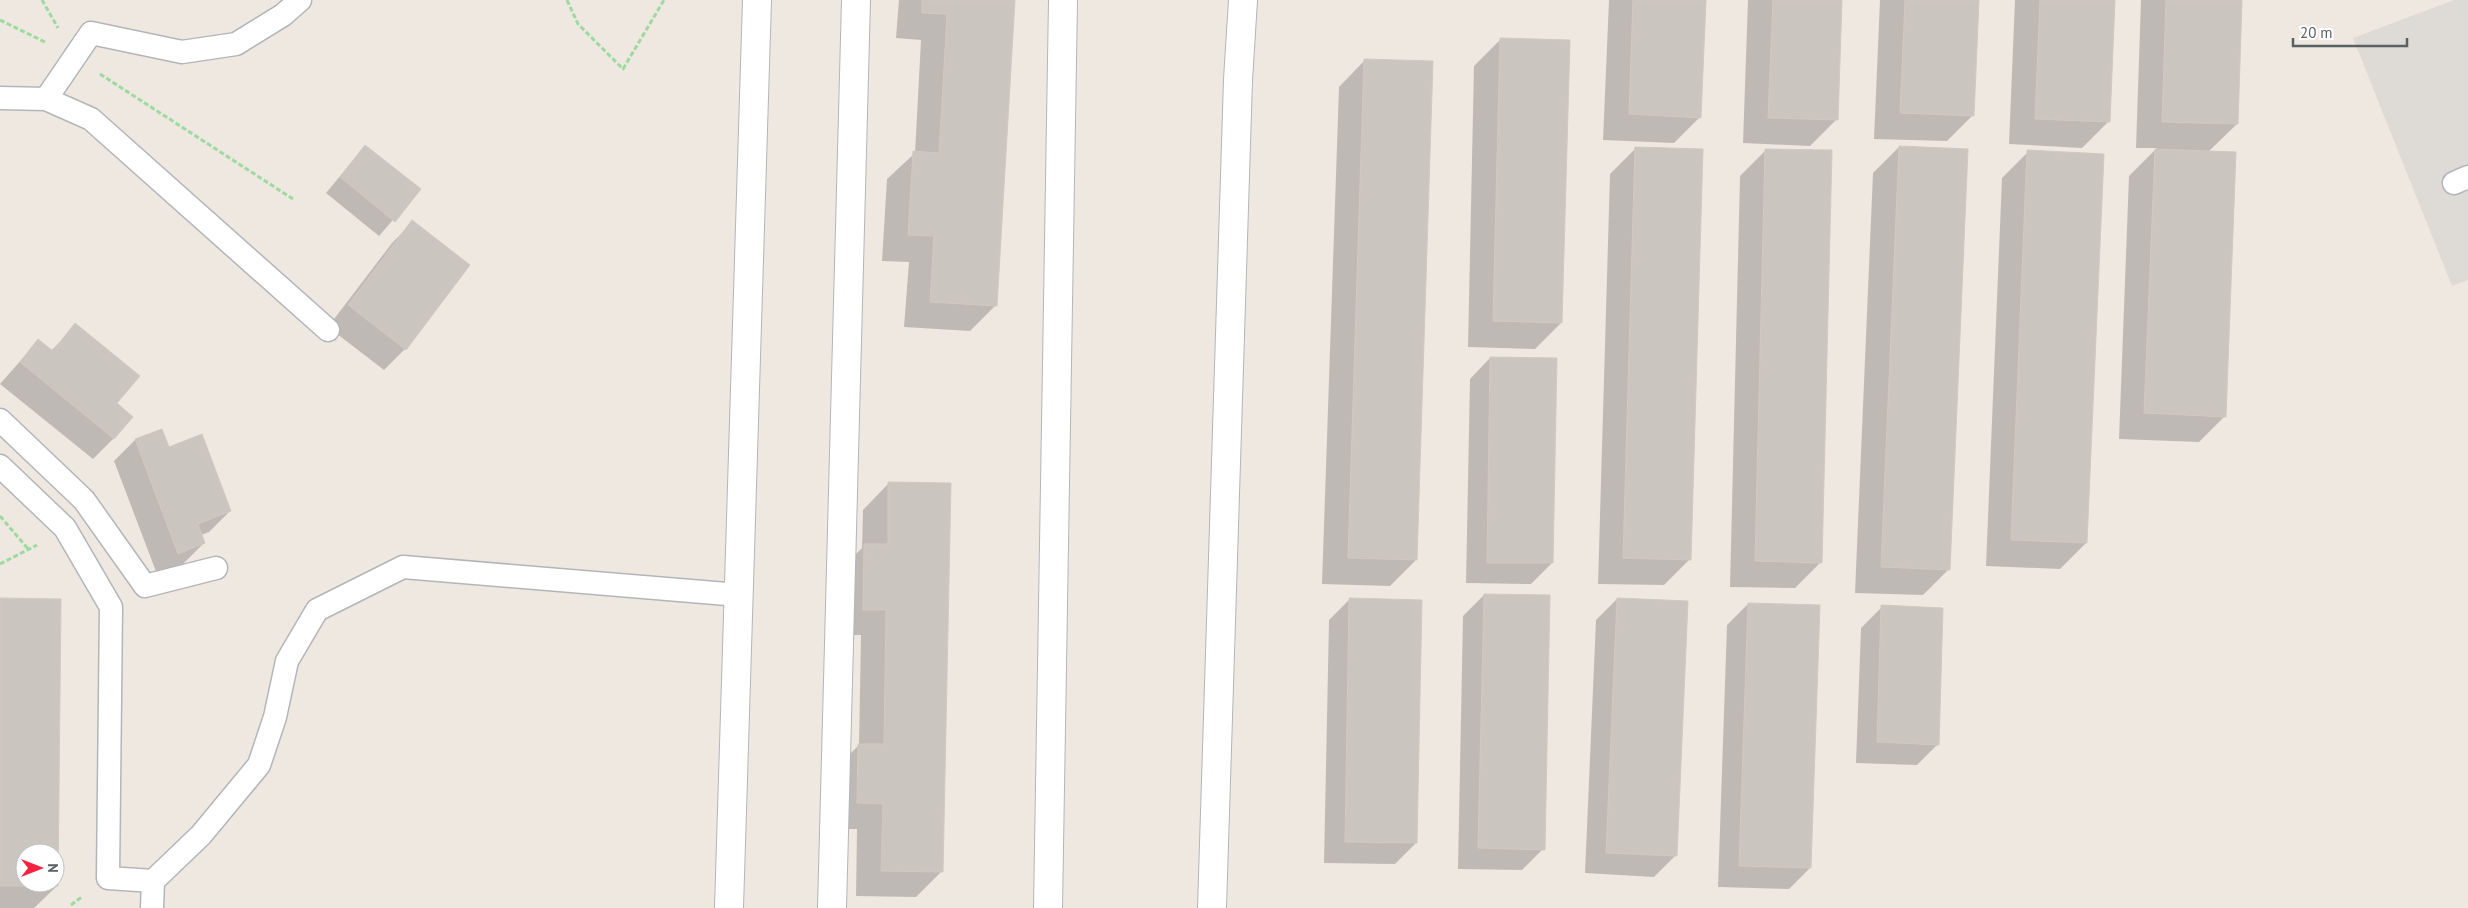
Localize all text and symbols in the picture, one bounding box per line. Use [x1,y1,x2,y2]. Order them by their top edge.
scale bar [2293,15,2407,47]
text: 20 m [2300,23,2333,42]
north arrow [15,843,65,893]
text: N [44,863,62,873]

